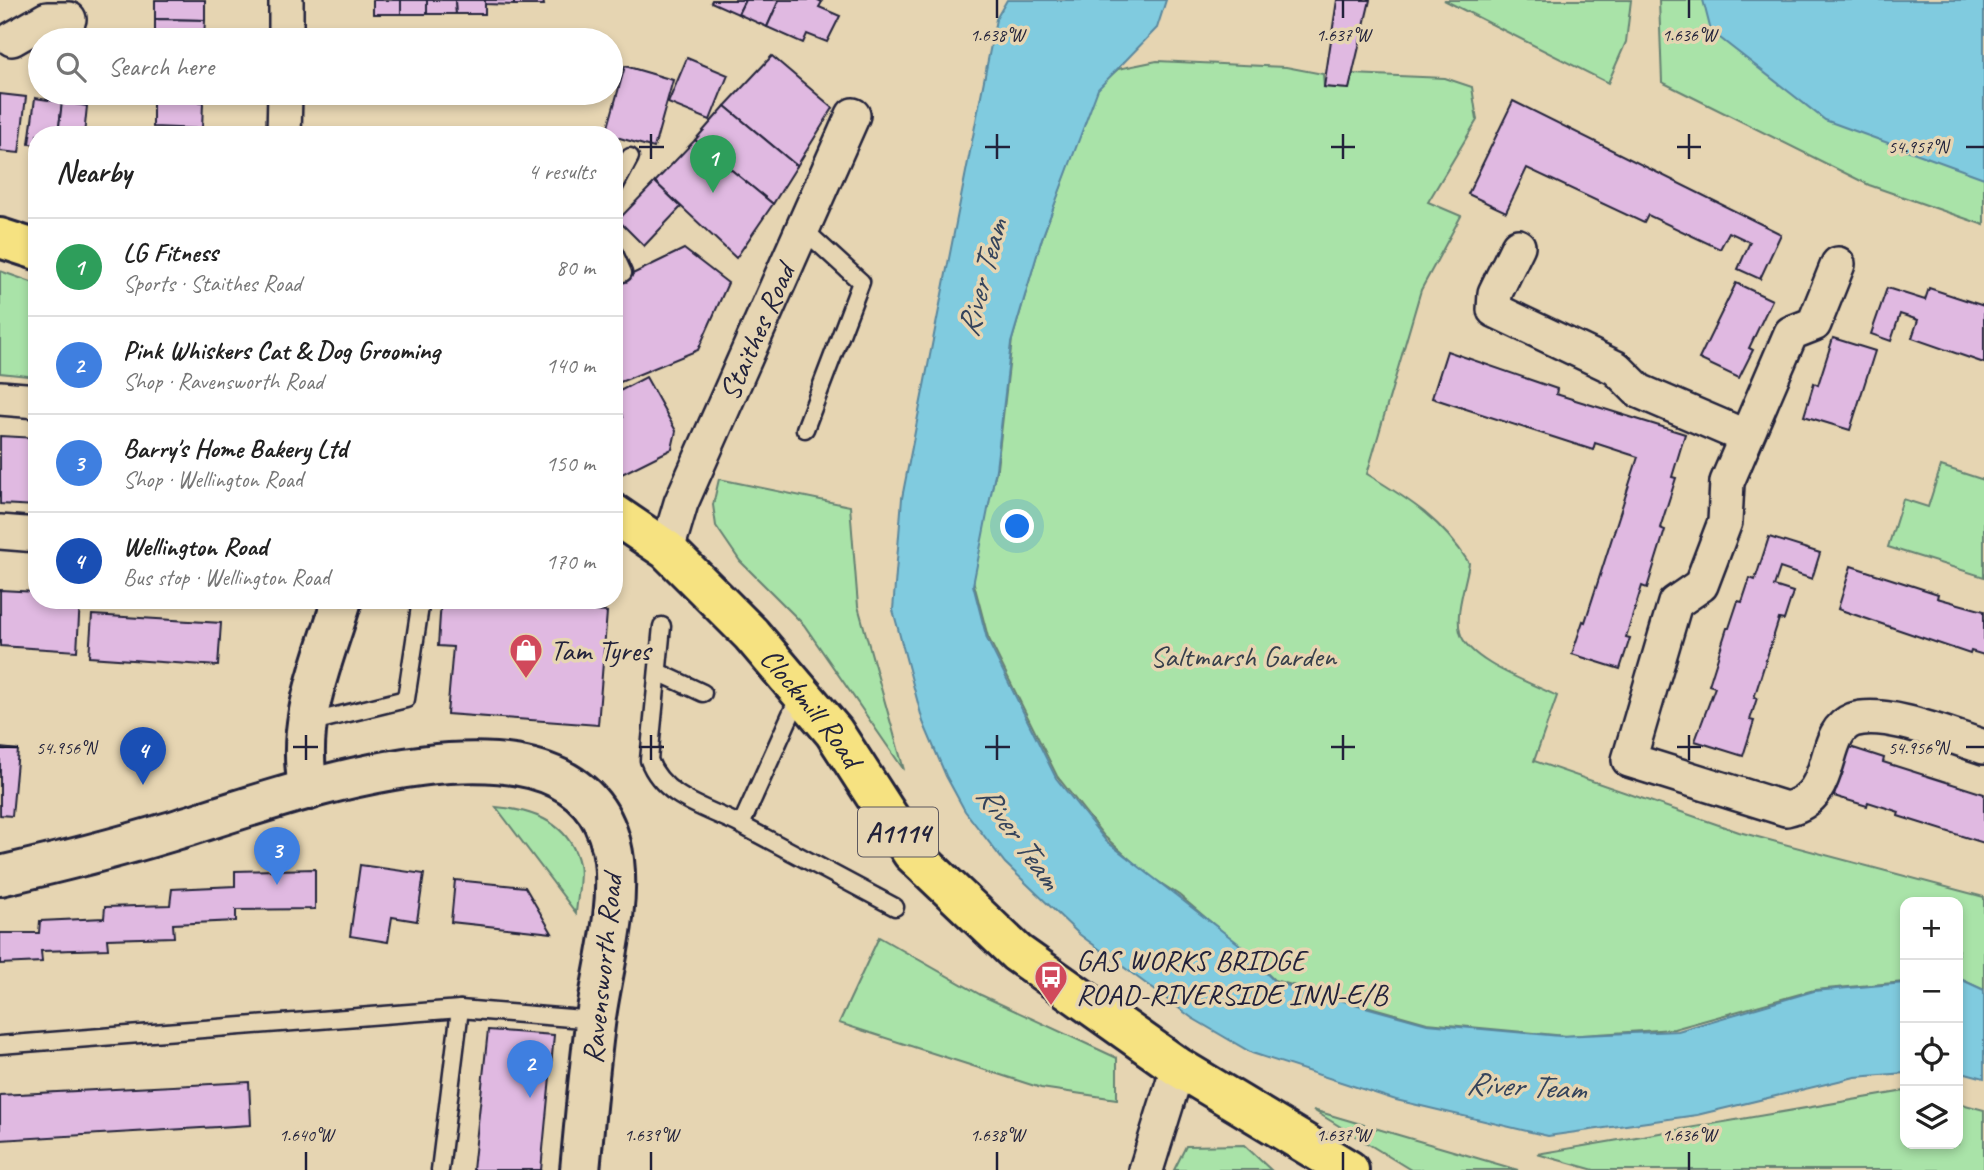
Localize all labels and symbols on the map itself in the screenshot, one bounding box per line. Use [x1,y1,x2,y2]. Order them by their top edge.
text: 1.638°W [970,24,1027,46]
text: 1.637°W [1316,24,1373,46]
text: 1.636°W [1662,24,1719,46]
pin: 1 [690,135,736,193]
text: 54.957°N [1888,136,1951,158]
water label: River Team [947,213,1018,341]
street label: Staithes Road [710,254,805,406]
your location [1000,509,1034,543]
shop icon: Tam Tyres [507,631,545,680]
place label: Tam Tyres [550,631,653,669]
park label: Saltmarsh Garden [1150,637,1337,675]
street label: Clockmill Road [752,640,873,778]
pin: 4 [120,727,166,785]
text: 54.956°N [36,737,99,759]
text: 54.956°N [1888,737,1951,759]
water label: River Team [967,777,1072,899]
road number: A1114 [858,808,938,856]
pin: 3 [254,827,300,885]
street label: Ravensworth Road [573,868,631,1065]
place label: GAS WORKS BRIDGE ROAD-RIVERSIDE INN-E/B [1076,941,1389,1013]
bus stop icon: GAS WORKS BRIDGE ROAD-RIVERSIDE INN-E/B [1032,958,1070,1007]
pin: 2 [507,1040,553,1098]
water label: River Team [1465,1062,1589,1110]
text: 1.640°W [279,1124,336,1146]
text: 1.639°W [624,1124,681,1146]
text: 1.638°W [970,1124,1027,1146]
text: 1.637°W [1316,1124,1373,1146]
text: 1.636°W [1662,1124,1719,1146]

